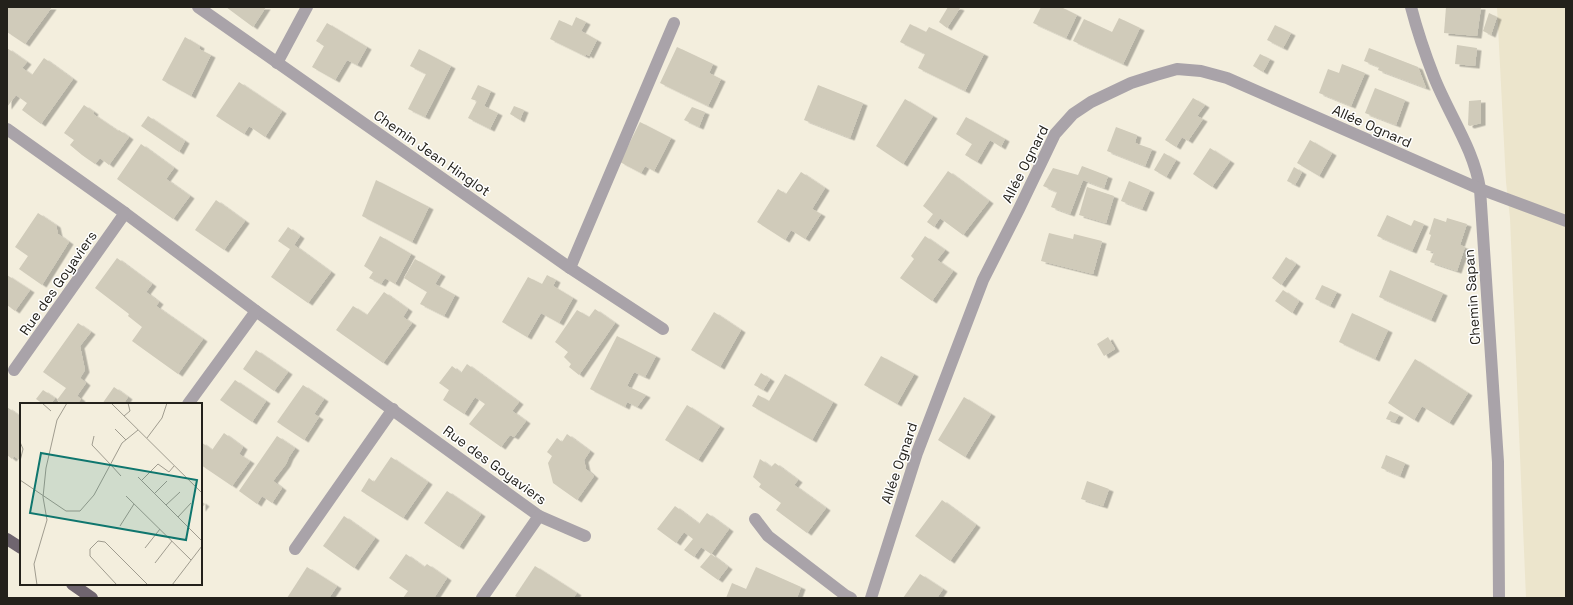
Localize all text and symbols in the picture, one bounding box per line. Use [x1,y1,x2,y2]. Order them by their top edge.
street label: Allée Ognard [1330,101,1414,151]
street label: Chemin Jean Hinglot [370,106,494,200]
street label: Allée Ognard [998,122,1052,206]
street label: Rue des Goyaviers [15,227,101,339]
street label: Chemin Sapan [1460,249,1484,345]
inset map [20,403,202,585]
street label: Allée Ognard [877,420,921,506]
street label: Rue des Goyaviers [440,421,550,509]

